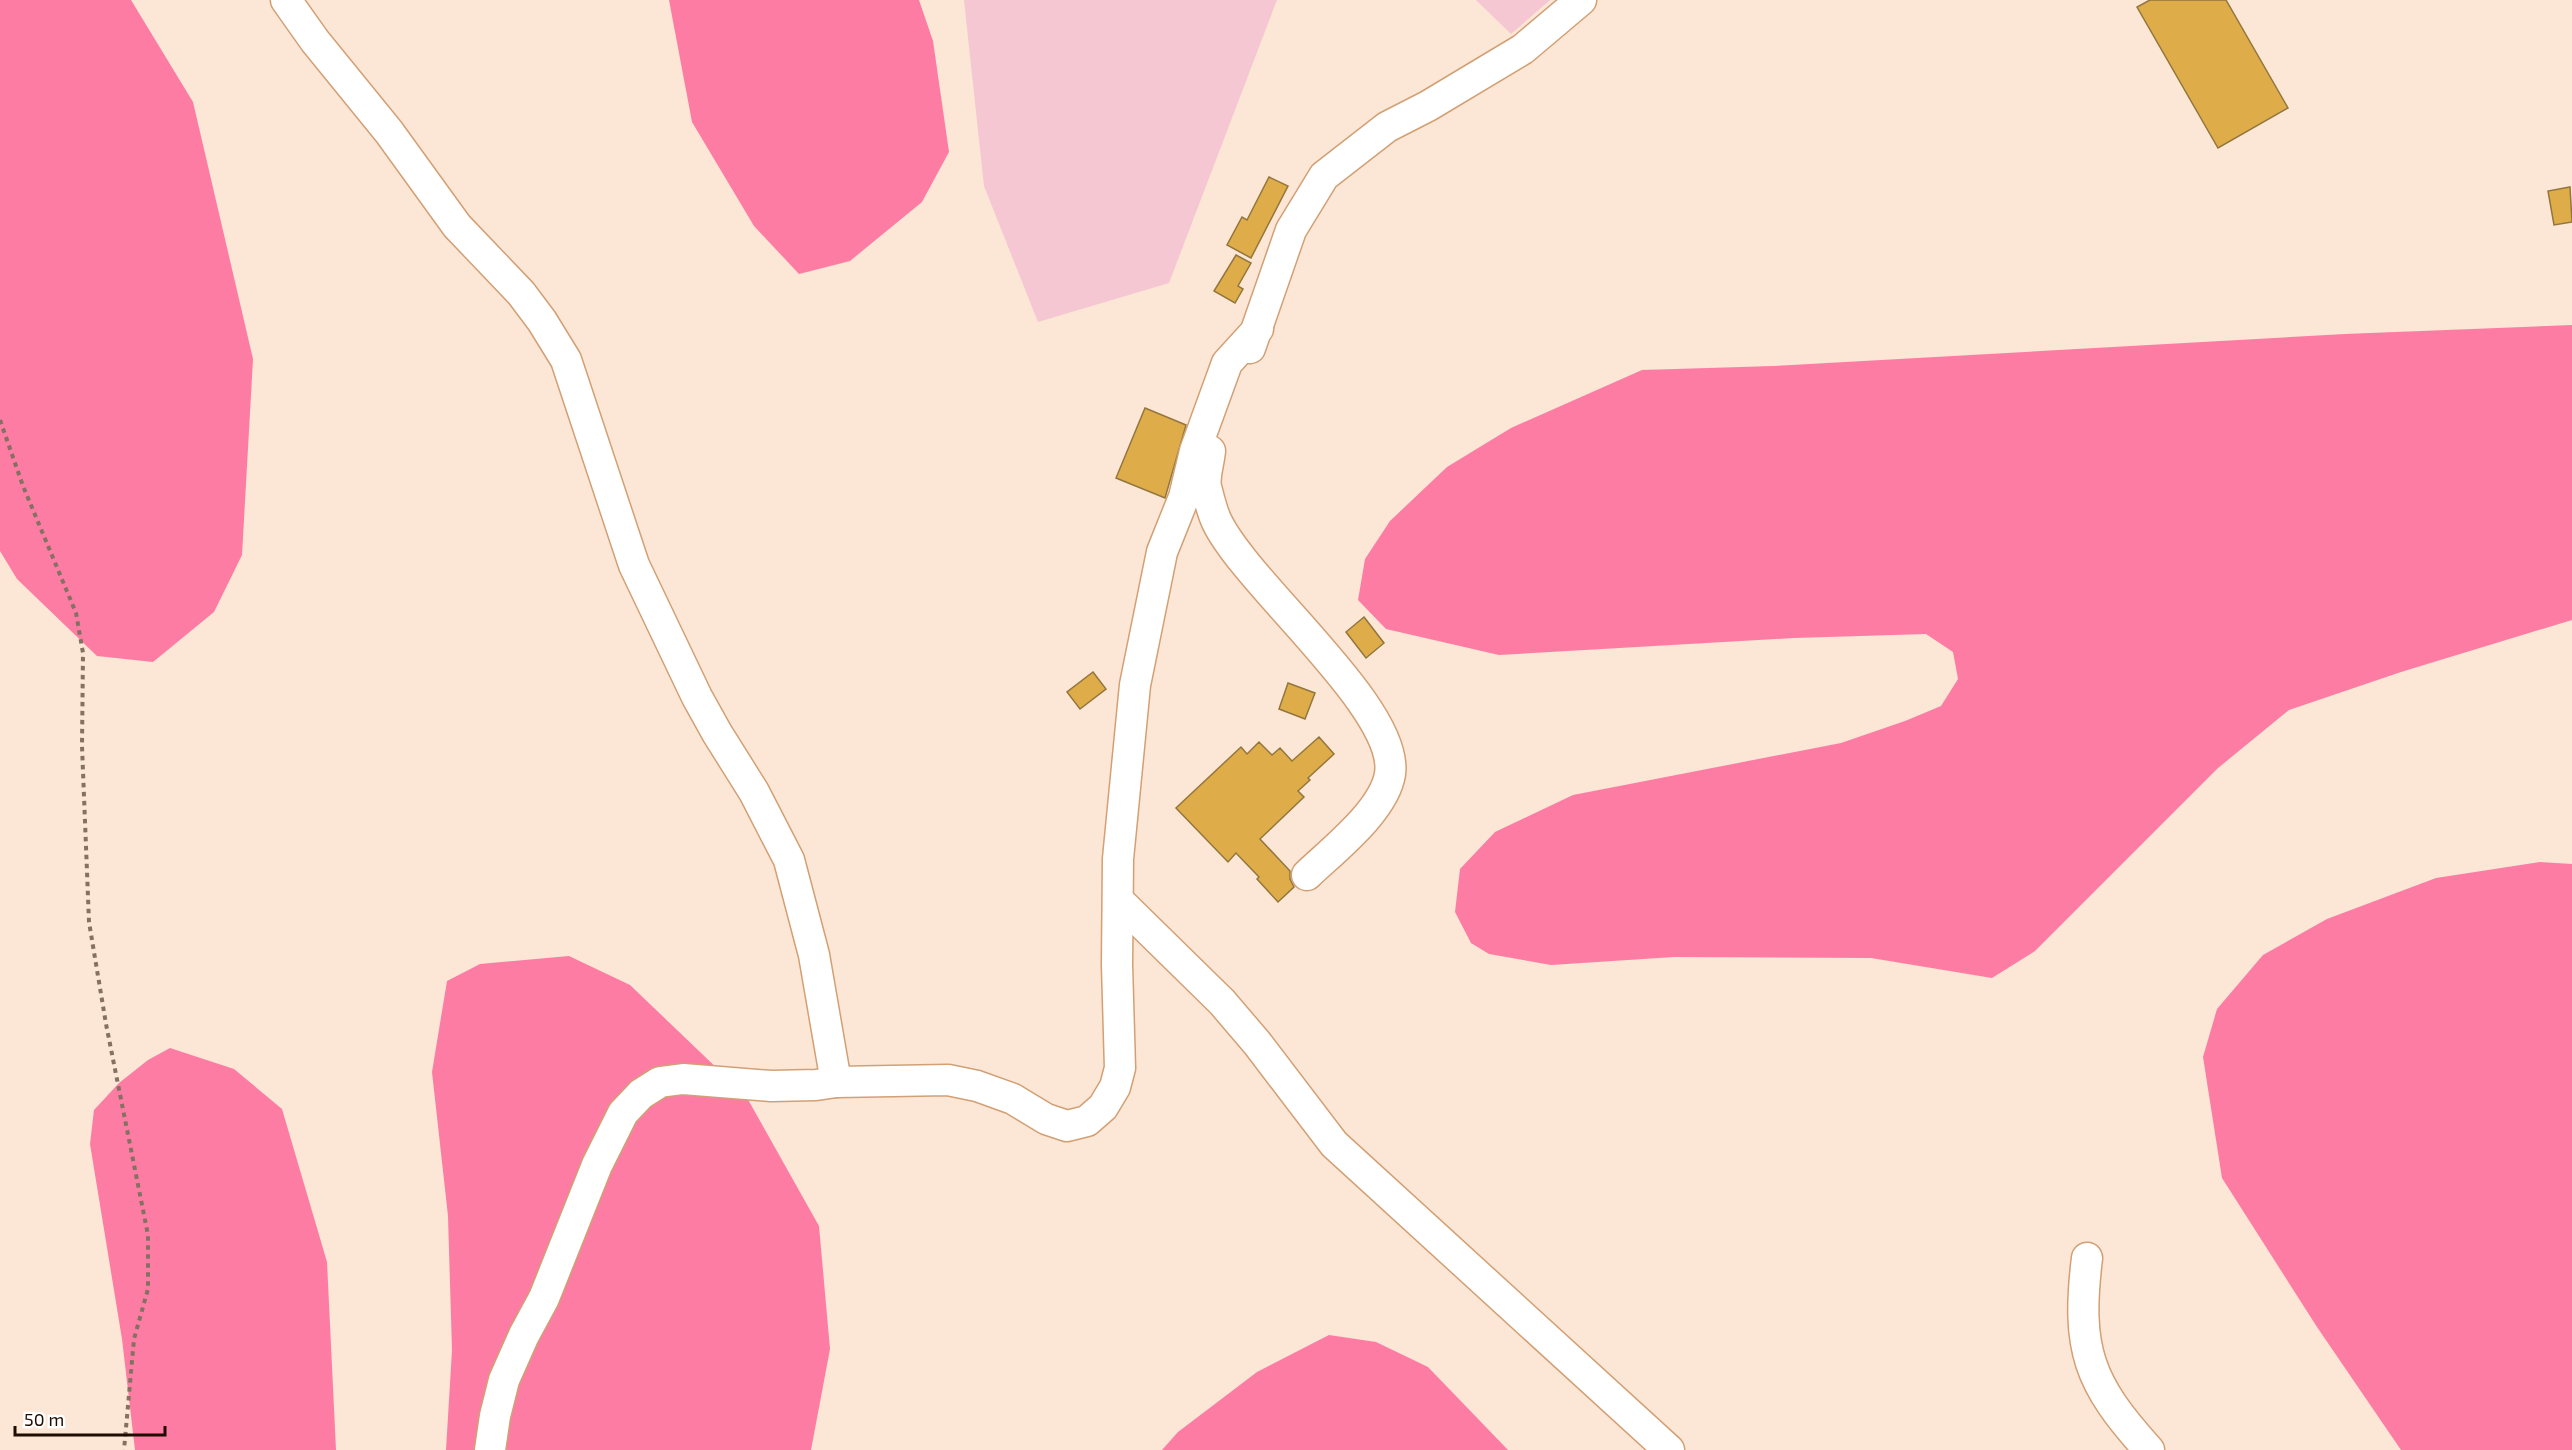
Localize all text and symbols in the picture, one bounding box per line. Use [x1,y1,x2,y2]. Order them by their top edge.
scale bar [15,1399,165,1437]
text: 50 m [24,1408,64,1430]

